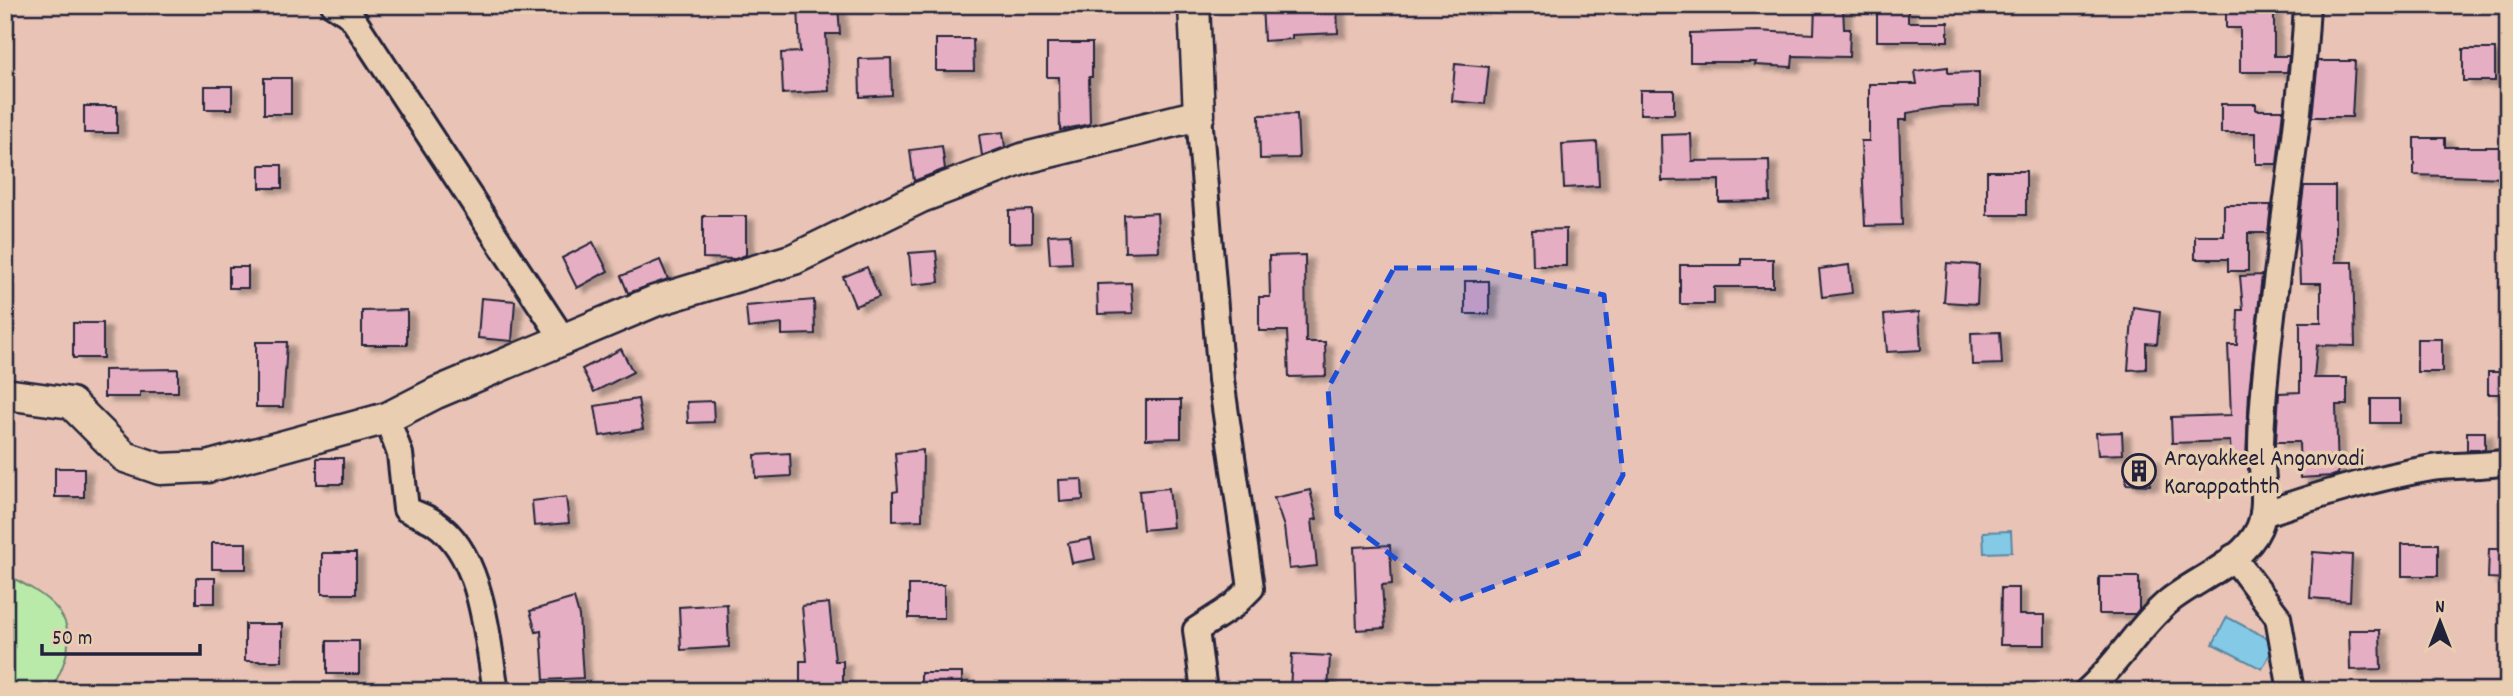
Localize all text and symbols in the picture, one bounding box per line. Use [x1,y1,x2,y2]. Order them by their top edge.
place label: Arayakkeel Anganvadi Karappathth [2164,443,2364,505]
building icon: Arayakkeel Anganvadi Karappathth [2120,452,2158,490]
north arrow [2404,588,2474,658]
text: N [2435,595,2445,622]
scale bar [42,612,200,656]
text: 50 m [52,625,92,655]

